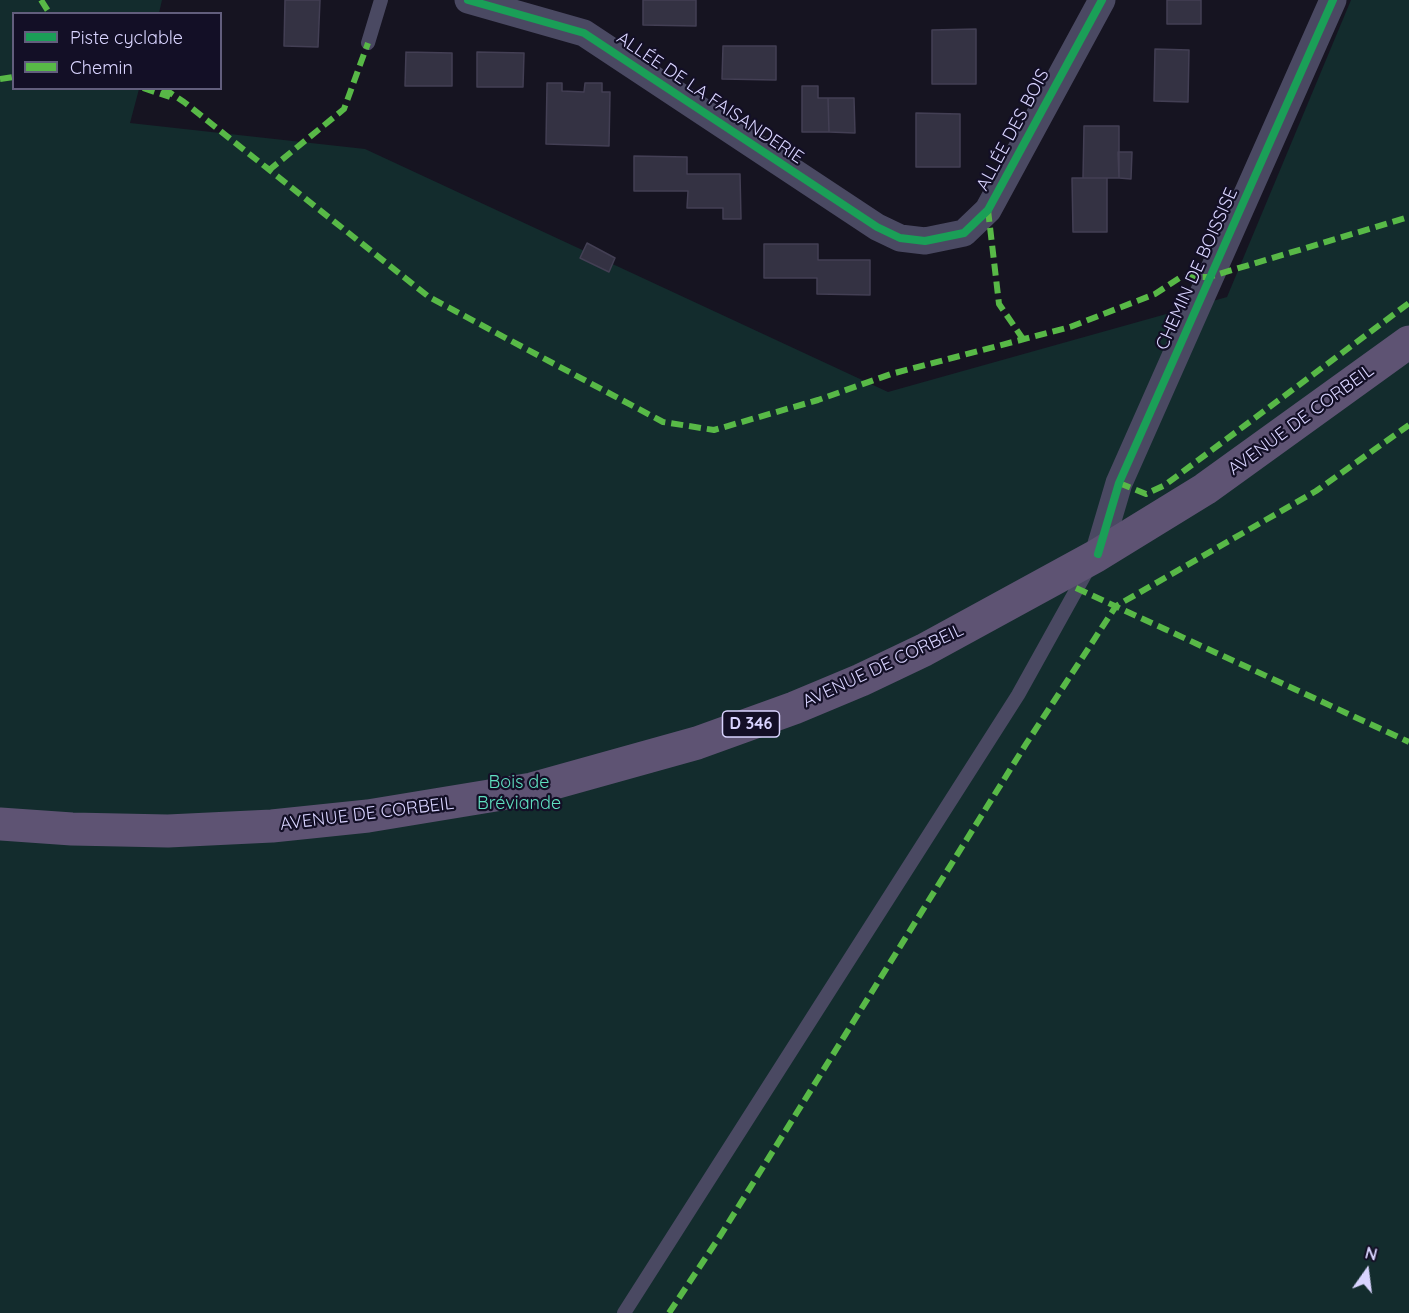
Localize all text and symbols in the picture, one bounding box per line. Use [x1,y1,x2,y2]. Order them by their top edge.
legend [12,12,222,90]
text: Piste cyclable [70,26,183,49]
street label: ALLÉE DE LA FAISANDERIE [612,27,808,169]
text: Chemin [70,56,133,79]
street label: ALLÉE DES BOIS [972,66,1054,194]
street label: CHEMIN DE BOISSISE [1151,184,1243,354]
street label: AVENUE DE CORBEIL [1224,360,1378,480]
street label: AVENUE DE CORBEIL [799,619,967,713]
road number: D 346 [722,711,780,737]
park label: Bois de Bréviande [477,772,561,814]
street label: AVENUE DE CORBEIL [279,793,455,835]
north arrow [1337,1241,1397,1301]
text: N [1363,1242,1379,1265]

